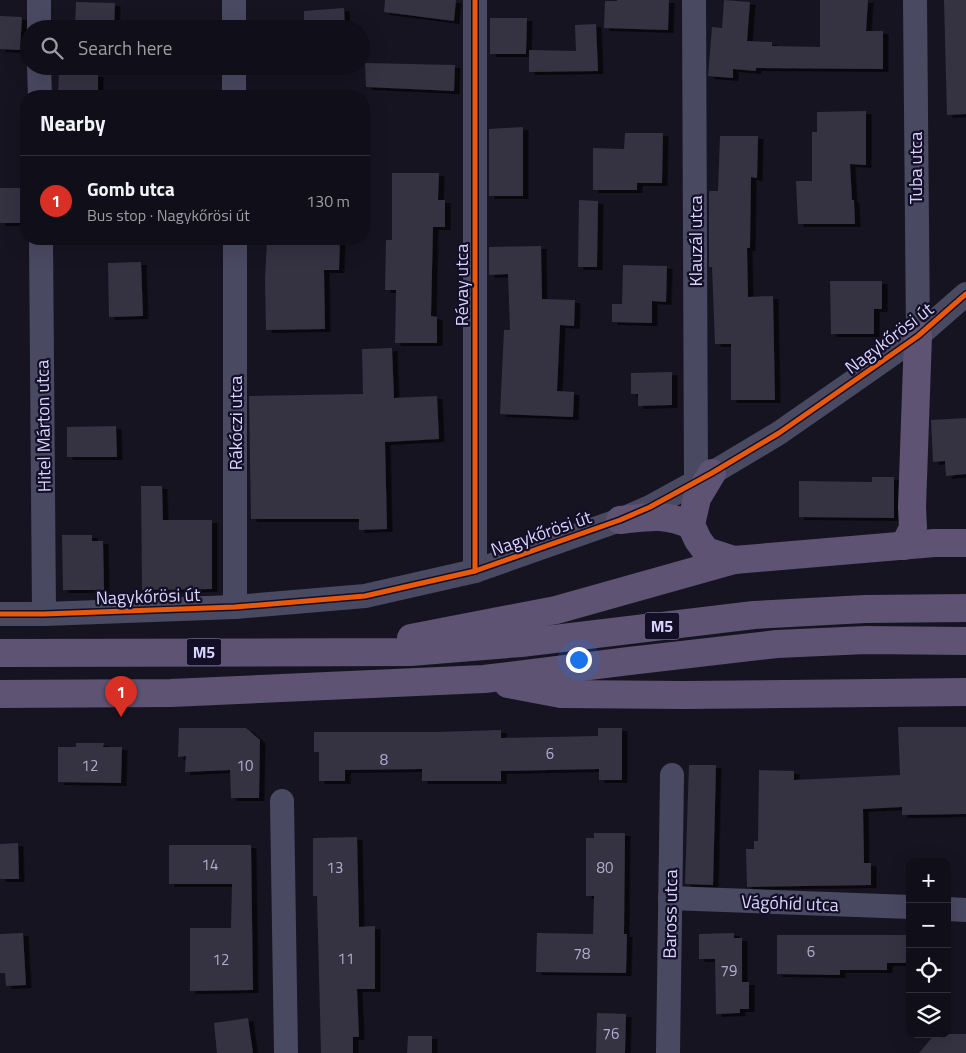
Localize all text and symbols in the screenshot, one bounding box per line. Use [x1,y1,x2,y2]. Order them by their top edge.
search box [20,20,370,75]
text: Search here [78,33,172,62]
icon: search [38,34,66,62]
text: Nearby [40,107,105,139]
street label: Tuba utca [902,132,929,204]
text: Gomb utca [87,174,175,203]
text: 1 [52,189,60,213]
text: 130 m [306,189,350,213]
street label: Klauzál utca [682,195,709,287]
text: Bus stop · Nagykőrösi út [87,203,250,227]
street label: Révay utca [448,244,475,326]
street label: Nagykőrösi út [839,295,939,380]
street label: Hitel Márton utca [28,360,58,492]
street label: Rákóczi utca [222,376,249,470]
street label: Nagykőrösi út [487,503,596,563]
street label: Nagykőrösi út [95,581,201,611]
road number: M5 [644,612,680,640]
road number: M5 [186,638,222,666]
your location [566,647,592,673]
pin: 1 [105,676,137,717]
house number: 6 [546,742,554,765]
house number: 8 [380,748,388,771]
house number: 12 [82,754,98,777]
house number: 10 [237,754,253,777]
house number: 14 [202,853,218,876]
house number: 13 [327,856,343,879]
house number: 80 [597,856,613,879]
map controls [906,858,951,1038]
button: + [906,858,951,903]
street label: Baross utca [656,869,684,959]
street label: Vágóhíd utca [741,888,839,918]
button: − [906,903,951,948]
house number: 6 [807,940,815,963]
house number: 78 [574,942,590,965]
house number: 11 [338,947,354,970]
house number: 12 [213,948,229,971]
button: locate [906,948,951,993]
house number: 79 [721,959,737,982]
button: layers [906,993,951,1038]
house number: 76 [603,1022,619,1045]

